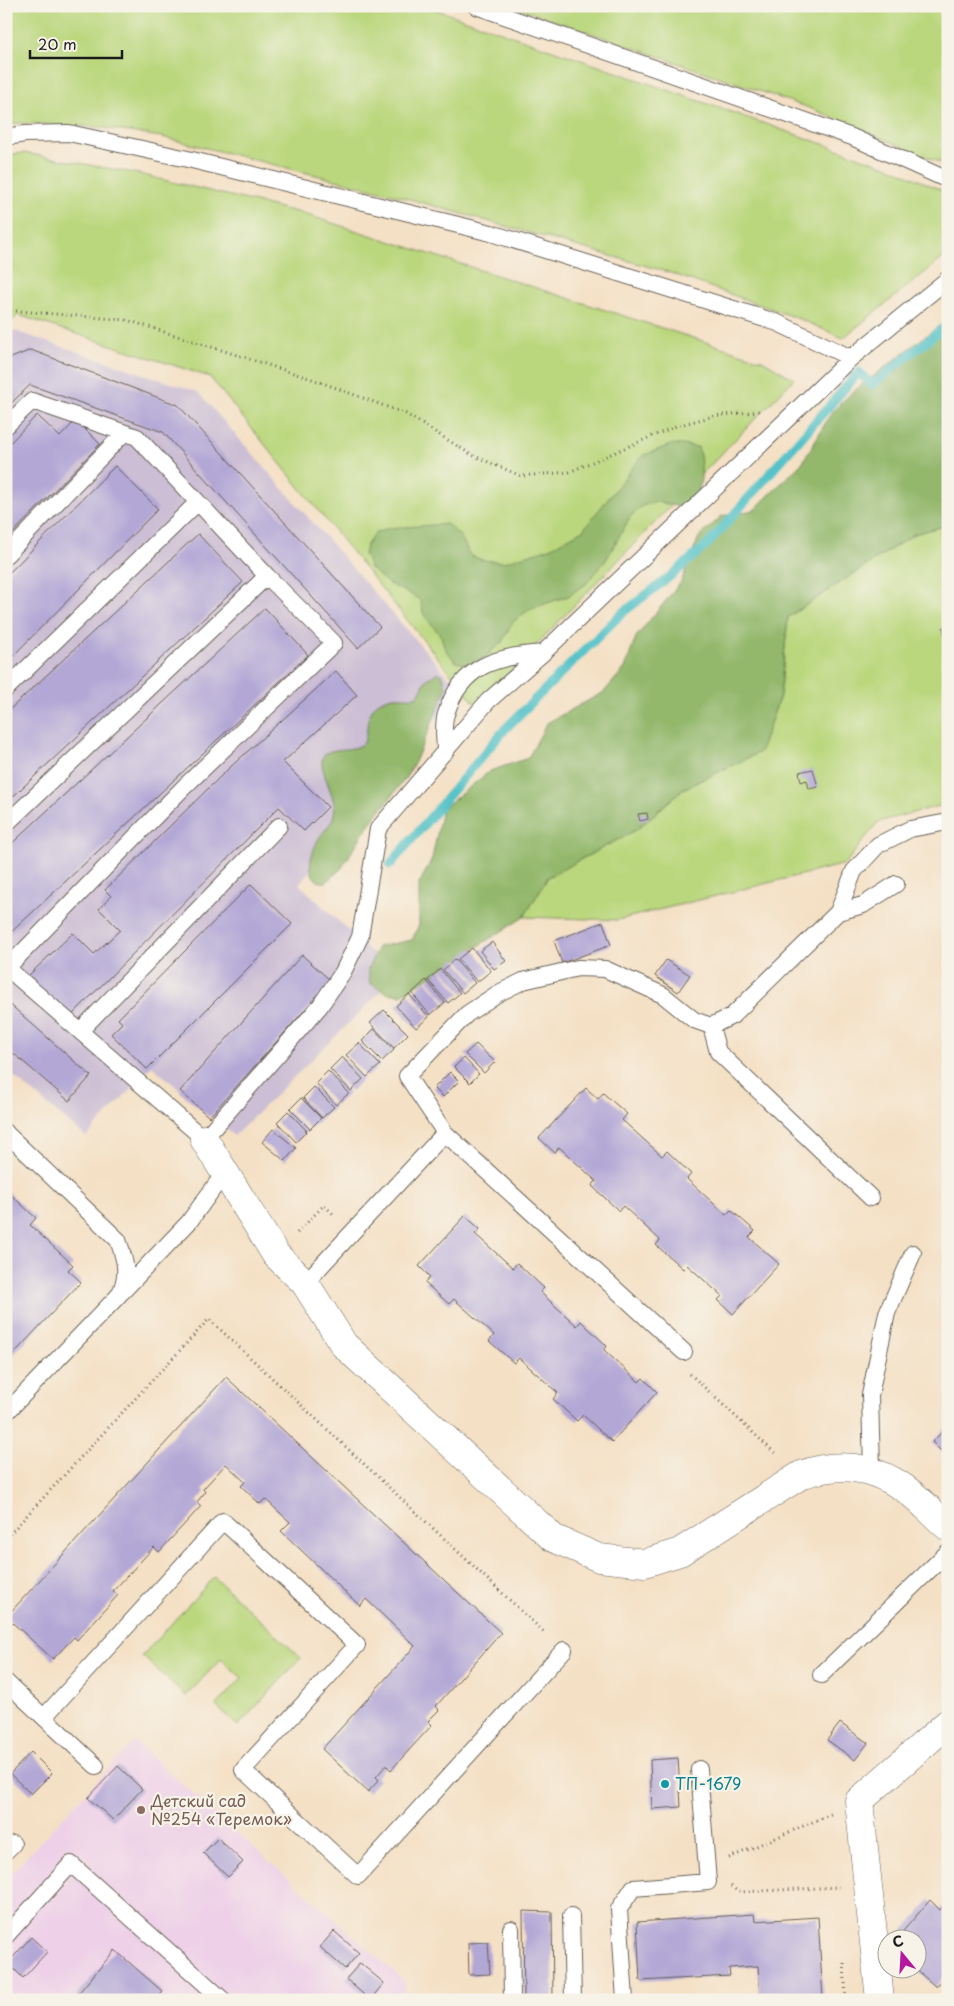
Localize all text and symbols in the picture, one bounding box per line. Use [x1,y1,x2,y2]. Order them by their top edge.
scale bar [30,28,122,60]
text: 20 m [38,32,77,55]
place label: ТП-1679 [675,1771,741,1795]
marker: ТП-1679 [659,1778,671,1790]
place label: Детский сад №254 «Теремок» [150,1788,292,1830]
marker: Детский сад №254 «Теремок» [135,1804,147,1816]
north arrow [876,1928,926,1978]
text: С [890,1930,906,1953]

